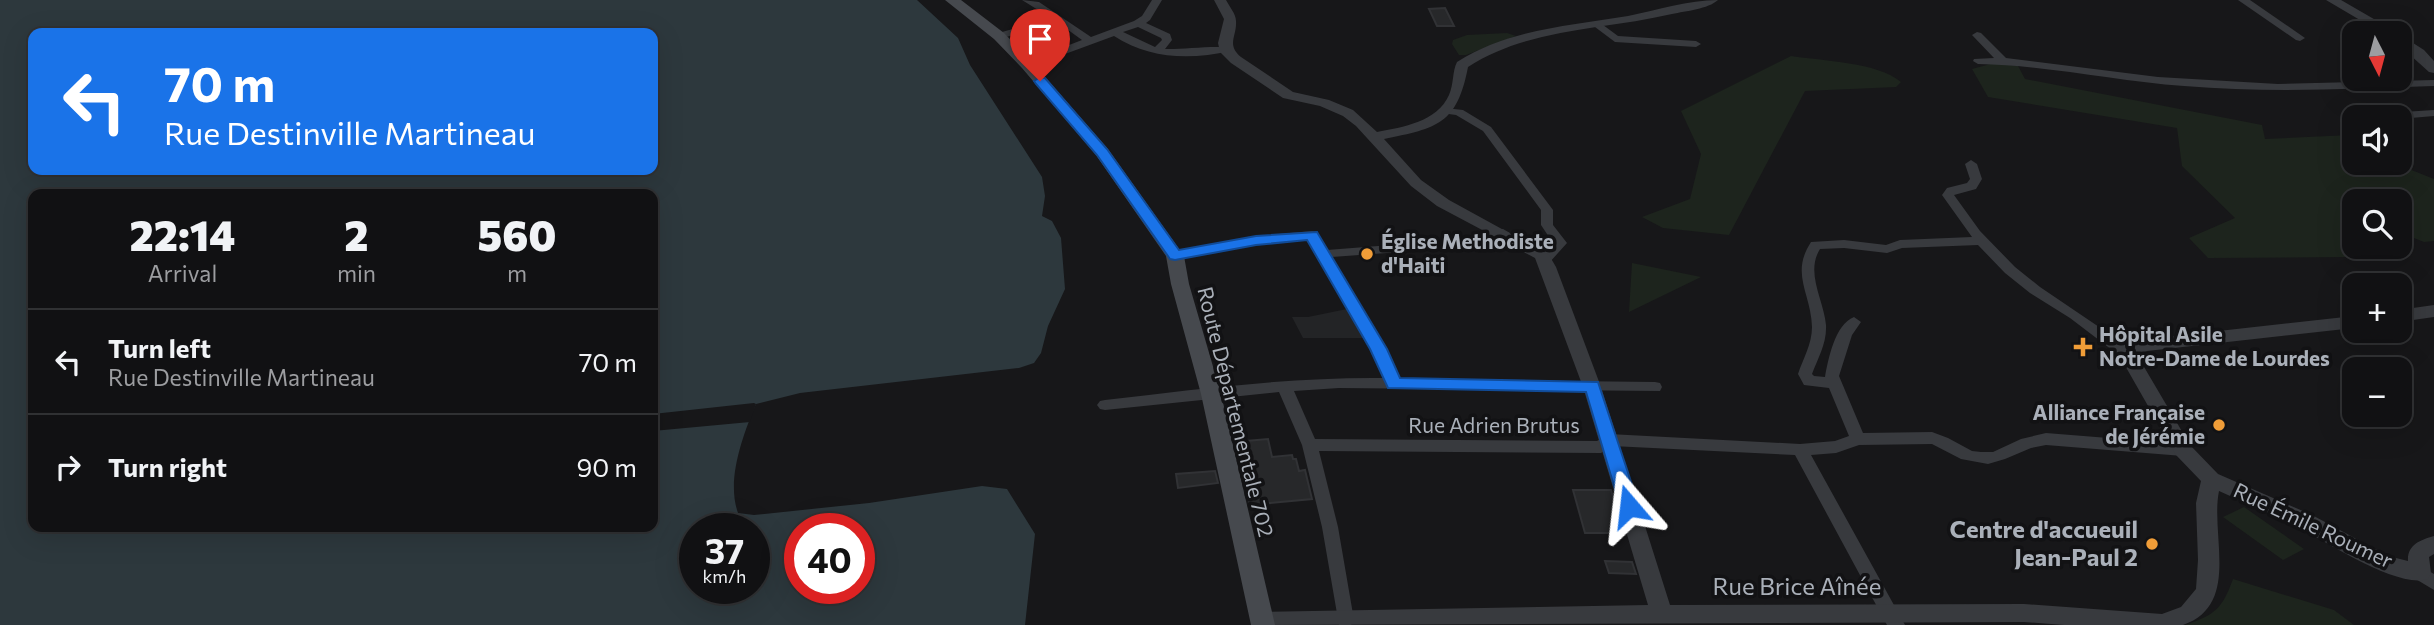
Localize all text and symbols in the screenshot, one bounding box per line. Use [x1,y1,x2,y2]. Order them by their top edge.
pin [1010,9,1070,81]
icon: arrive [1021,20,1059,58]
north arrow [2342,21,2412,91]
map controls [2342,21,2412,427]
text: 70 m [164,52,275,112]
icon: left [49,56,140,147]
button: sound [2342,105,2412,175]
text: Rue Destinville Martineau [164,112,535,152]
button: search [2342,189,2412,259]
text: 22:14 [129,208,235,260]
text: 2 [344,208,369,260]
text: 560 [478,208,557,260]
place label: Église Methodiste d'Haiti [1381,228,1554,277]
marker: Église Methodiste d'Haiti [1359,246,1375,262]
text: Arrival [148,259,217,287]
text: min [337,259,376,287]
text: m [507,259,527,287]
button: + [2342,273,2412,343]
street label: Route Départementale 702 [1193,284,1280,539]
place label: Hôpital Asile Notre-Dame de Lourdes [2099,321,2330,370]
text: Turn left [108,332,211,363]
marker: Hôpital Asile Notre-Dame de Lourdes [2073,337,2093,357]
icon: left [49,343,87,381]
text: 70 m [579,346,637,377]
button: − [2342,357,2412,427]
text: Rue Destinville Martineau [108,363,375,391]
place label: Alliance Française de Jérémie [2033,399,2205,448]
street label: Rue Adrien Brutus [1408,412,1580,437]
marker: Alliance Française de Jérémie [2211,417,2227,433]
icon: right [49,448,87,486]
text: Turn right [108,451,227,482]
text: 90 m [577,451,637,482]
position arrow [1592,469,1666,543]
street label: Rue Émile Roumer [2230,477,2397,572]
speed limit sign: 40 [784,513,875,604]
place label: Centre d'accueuil Jean-Paul 2 [1950,514,2138,571]
text: 37 [705,528,744,571]
marker: Centre d'accueuil Jean-Paul 2 [2144,536,2160,552]
text: km/h [703,565,746,587]
street label: Rue Brice Aînée [1713,571,1881,600]

